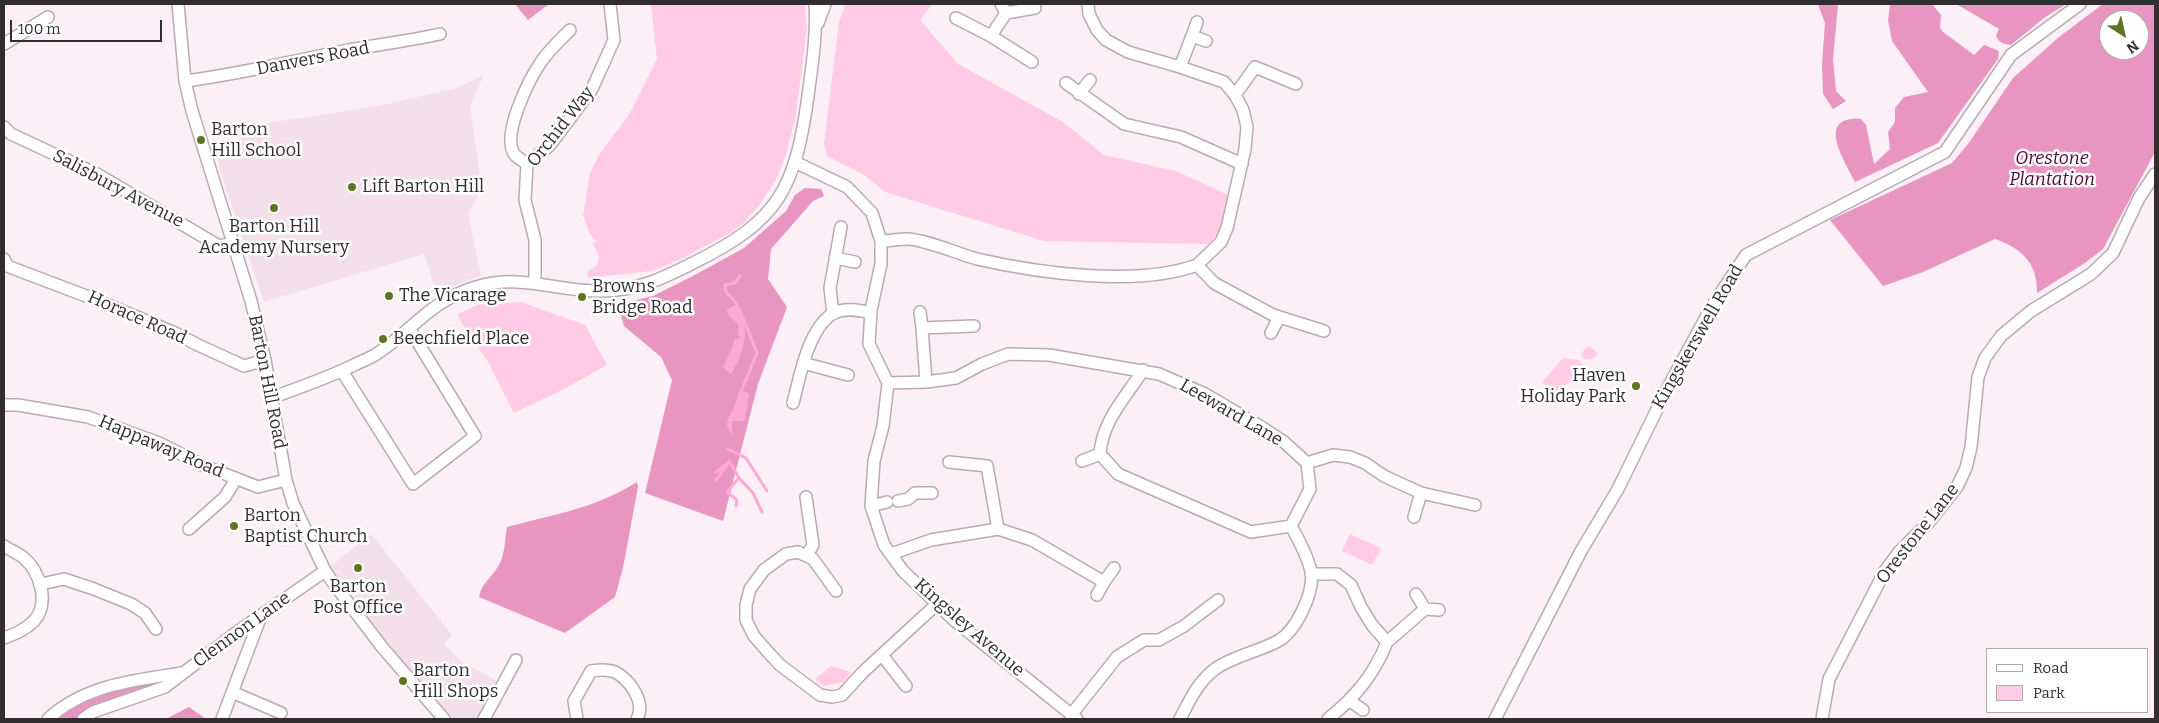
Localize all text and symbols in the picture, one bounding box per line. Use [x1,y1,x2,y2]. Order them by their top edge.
scale bar [12,10,165,42]
north arrow [2099,10,2149,60]
text: 100 m [18,20,61,38]
street label: Danvers Road [255,37,371,81]
text: N [2123,37,2142,57]
street label: Orchid Way [523,82,599,172]
place label: Barton Hill School [211,119,301,162]
marker: Barton Hill School [195,134,207,146]
street label: Salisbury Avenue [49,145,187,233]
park label: Orestone Plantation [2009,148,2095,190]
place label: Lift Barton Hill [362,176,484,198]
marker: Lift Barton Hill [346,181,358,193]
marker: Barton Hill Academy Nursery [268,202,280,214]
place label: Barton Hill Academy Nursery [199,216,349,258]
street label: Kingskerswell Road [1648,261,1748,413]
place label: Browns Bridge Road [592,276,693,318]
place label: The Vicarage [399,285,507,307]
street label: Horace Road [84,287,190,349]
marker: The Vicarage [383,290,395,302]
marker: Browns Bridge Road [576,291,588,303]
street label: Barton Hill Road [243,313,291,451]
place label: Beechfield Place [393,328,529,350]
marker: Beechfield Place [377,333,389,345]
place label: Haven Holiday Park [1520,365,1626,408]
street label: Leeward Lane [1176,375,1286,451]
marker: Haven Holiday Park [1630,380,1642,392]
street label: Happaway Road [95,411,227,483]
street label: Orestone Lane [1872,480,1964,588]
place label: Barton Baptist Church [244,505,367,548]
marker: Barton Baptist Church [228,520,240,532]
marker: Barton Post Office [352,562,364,574]
street label: Kingsley Avenue [910,574,1028,682]
place label: Barton Post Office [313,576,403,618]
street label: Clennon Lane [189,587,295,673]
legend [1986,648,2149,713]
text: Road [2033,659,2068,677]
place label: Barton Hill Shops [413,660,498,702]
marker: Barton Hill Shops [397,675,409,687]
text: Park [2033,684,2065,702]

